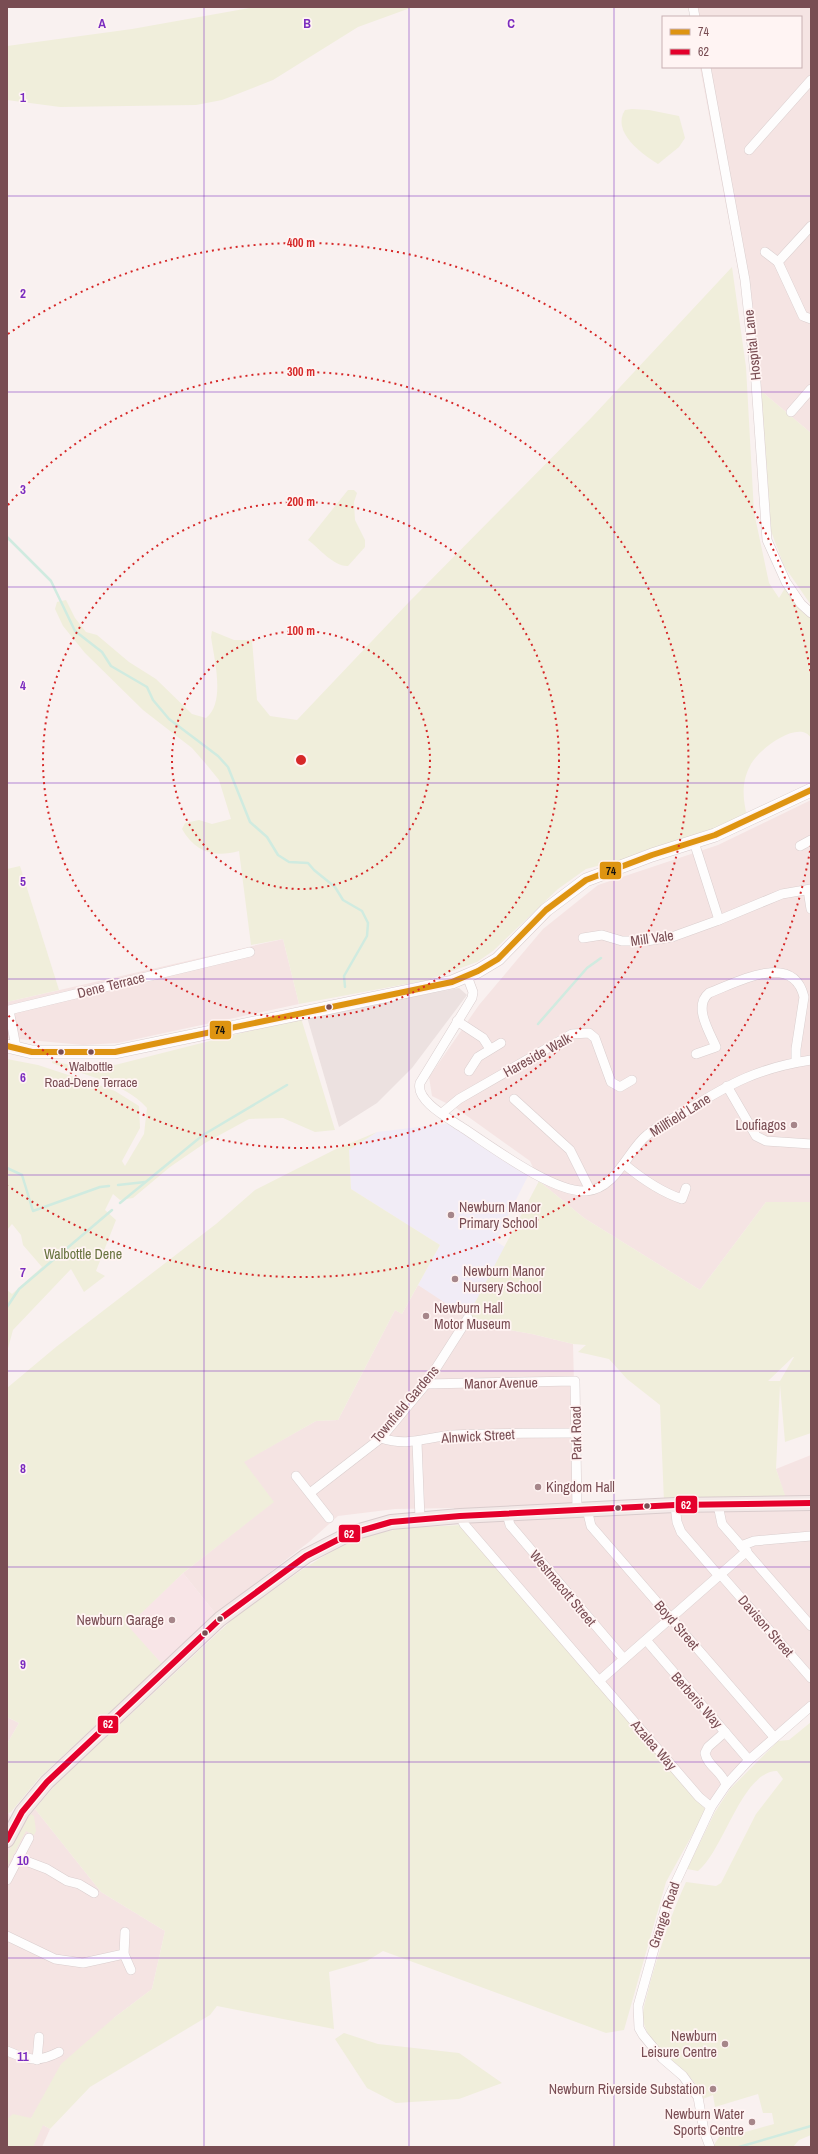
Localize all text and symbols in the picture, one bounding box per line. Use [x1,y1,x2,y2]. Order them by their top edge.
text: A [98,15,106,32]
text: B [303,15,311,32]
text: C [507,15,515,32]
legend [662,16,802,68]
text: 74 [698,24,709,40]
text: 62 [698,44,709,60]
text: 1 [20,89,26,106]
text: 400 m [287,235,315,251]
text: 2 [20,285,26,302]
street label: Hospital Lane [739,309,765,381]
text: 300 m [287,364,315,380]
text: 3 [20,481,26,498]
text: 200 m [287,494,315,510]
text: 100 m [287,623,315,639]
text: 4 [20,677,26,694]
centre of rings [294,753,308,767]
line badge: 74 [599,861,622,880]
text: 74 [606,864,616,878]
text: 5 [20,873,26,890]
street label: Mill Vale [629,926,675,950]
street label: Dene Terrace [75,968,147,1002]
unlabelled marker [324,1002,334,1012]
line badge: 74 [209,1020,232,1040]
text: 74 [215,1023,225,1037]
street label: Hareside Walk [500,1029,574,1081]
unlabelled marker [56,1047,66,1057]
marker: Walbottle Road-Dene Terrace [86,1047,96,1057]
place label: Walbottle Road-Dene Terrace [45,1058,137,1091]
text: 6 [20,1069,26,1086]
street label: Millfield Lane [646,1089,714,1141]
place label: Loufiagos [736,1116,786,1134]
marker: Loufiagos [789,1120,799,1130]
place label: Newburn Manor Primary School [459,1198,541,1232]
marker: Newburn Manor Primary School [446,1210,456,1220]
park label: Walbottle Dene [44,1245,122,1263]
place label: Newburn Manor Nursery School [463,1262,545,1296]
text: 7 [20,1264,26,1281]
marker: Newburn Manor Nursery School [450,1274,460,1284]
place label: Newburn Hall Motor Museum [434,1299,511,1333]
marker: Newburn Hall Motor Museum [421,1311,431,1321]
street label: Townfield Gardens [367,1361,443,1446]
street label: Manor Avenue [464,1373,538,1393]
street label: Park Road [567,1406,585,1460]
street label: Alnwick Street [440,1425,515,1447]
text: 8 [20,1460,26,1477]
place label: Kingdom Hall [546,1478,615,1496]
marker: Kingdom Hall [533,1482,543,1492]
line badge: 62 [675,1495,698,1514]
text: 62 [681,1498,691,1512]
unlabelled marker [642,1501,652,1511]
unlabelled marker [613,1503,623,1513]
line badge: 62 [338,1524,361,1543]
text: 62 [344,1527,354,1541]
street label: Westmacott Street [526,1546,600,1630]
street label: Davison Street [734,1591,798,1661]
street label: Boyd Street [651,1596,703,1654]
place label: Newburn Garage [77,1611,164,1629]
unlabelled marker [215,1614,225,1624]
marker: Newburn Garage [167,1615,177,1625]
unlabelled marker [200,1628,210,1638]
text: 9 [20,1656,26,1673]
street label: Berberis Way [668,1668,727,1732]
line badge: 62 [97,1715,119,1734]
street label: Azalea Way [627,1715,681,1774]
text: 62 [103,1717,113,1731]
text: 10 [17,1852,29,1869]
street label: Grange Road [644,1879,684,1951]
place label: Newburn Leisure Centre [641,2027,717,2061]
marker: Newburn Leisure Centre [720,2039,730,2049]
text: 11 [17,2048,29,2065]
place label: Newburn Riverside Substation [549,2080,705,2098]
marker: Newburn Riverside Substation [708,2084,718,2094]
place label: Newburn Water Sports Centre [665,2105,744,2139]
marker: Newburn Water Sports Centre [747,2117,757,2127]

